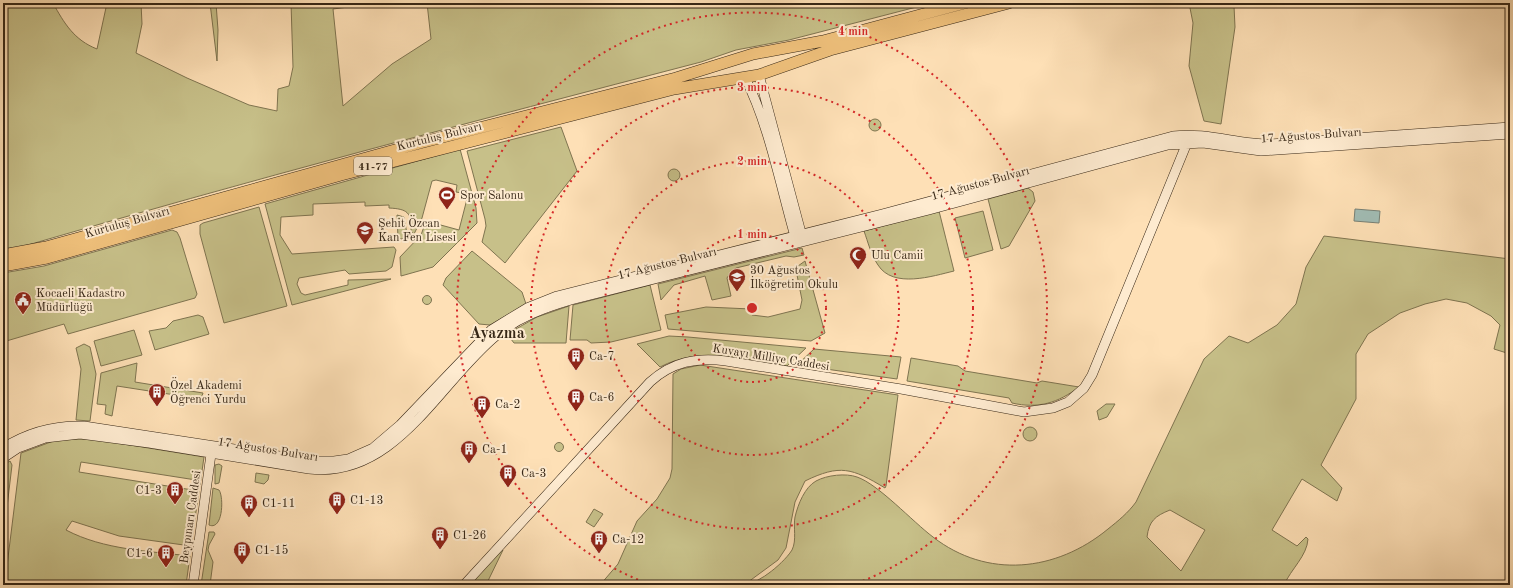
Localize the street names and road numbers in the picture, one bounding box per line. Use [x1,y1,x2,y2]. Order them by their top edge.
street label: Kurtuluş Bulvarı [395,121,483,153]
street label: 17 Ağustos Bulvarı [1260,126,1362,146]
road number: 41-77 [354,157,392,175]
street label: 17 Ağustos Bulvarı [930,165,1031,203]
street label: Kurtuluş Bulvarı [84,205,171,241]
street label: 17 Ağustos Bulvarı [617,246,718,282]
street label: Kuvayı Milliye Caddesi [711,343,830,373]
street label: 17 Ağustos Bulvarı [217,436,319,464]
street label: Beypınarı Caddesi [179,470,203,565]

